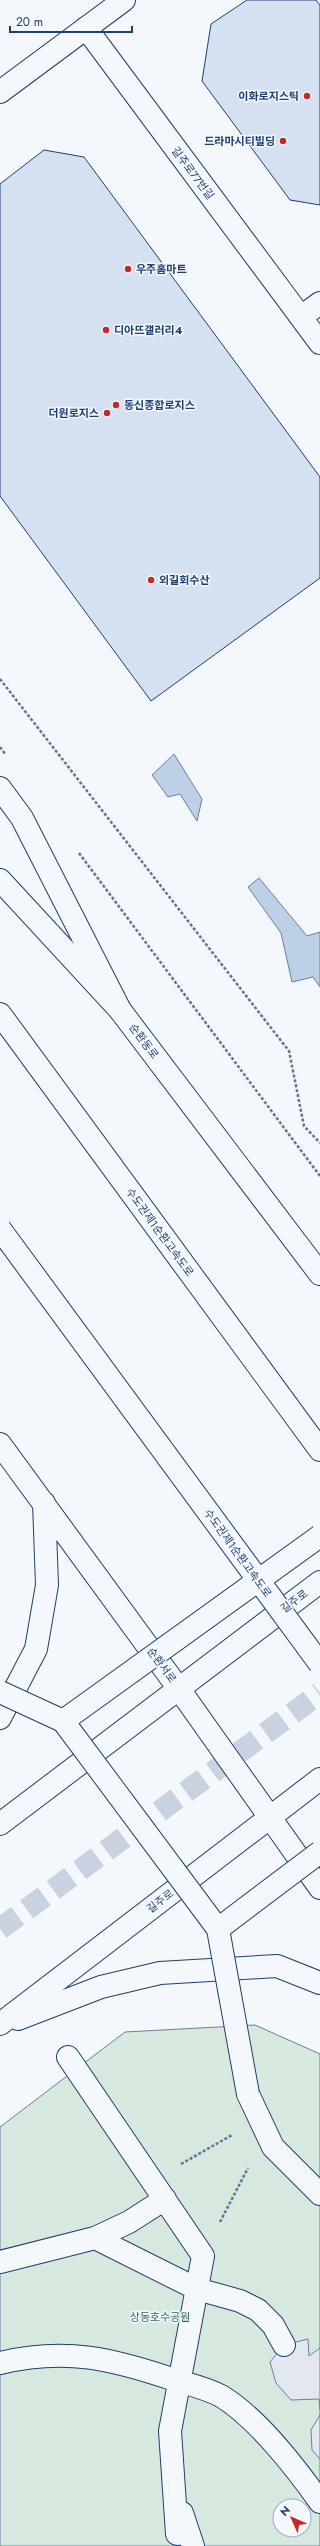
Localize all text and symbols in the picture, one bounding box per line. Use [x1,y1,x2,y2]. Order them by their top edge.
scale bar [10,8,132,34]
text: 20 m [16,13,43,31]
place label: 이화로지스틱 [238,88,299,104]
marker: 이화로지스틱 [302,91,312,101]
place label: 드라마시티빌딩 [204,133,275,149]
marker: 드라마시티빌딩 [278,136,288,146]
street label: 길주로77번길 [168,143,218,203]
place label: 우주홈마트 [136,261,187,277]
marker: 우주홈마트 [123,264,133,274]
place label: 디아뜨갤러리4 [114,322,183,338]
marker: 디아뜨갤러리4 [101,325,111,335]
place label: 동신종합로지스 [124,397,195,413]
marker: 동신종합로지스 [111,400,121,410]
place label: 더원로지스 [48,405,99,421]
marker: 더원로지스 [102,408,112,418]
place label: 외길회수산 [159,572,210,588]
marker: 외길회수산 [146,575,156,585]
street label: 순환동로 [125,1020,163,1062]
street label: 수도권제1순환고속도로 [122,1184,198,1280]
street label: 수도권제1순환고속도로 [200,1505,276,1601]
street label: 길주로 [277,1585,311,1617]
street label: 순환서로 [144,1644,180,1686]
street label: 길주로 [143,1885,177,1917]
park label: 상동호수공원 [130,2309,190,2325]
north arrow [272,2498,312,2538]
text: N [276,2502,294,2520]

